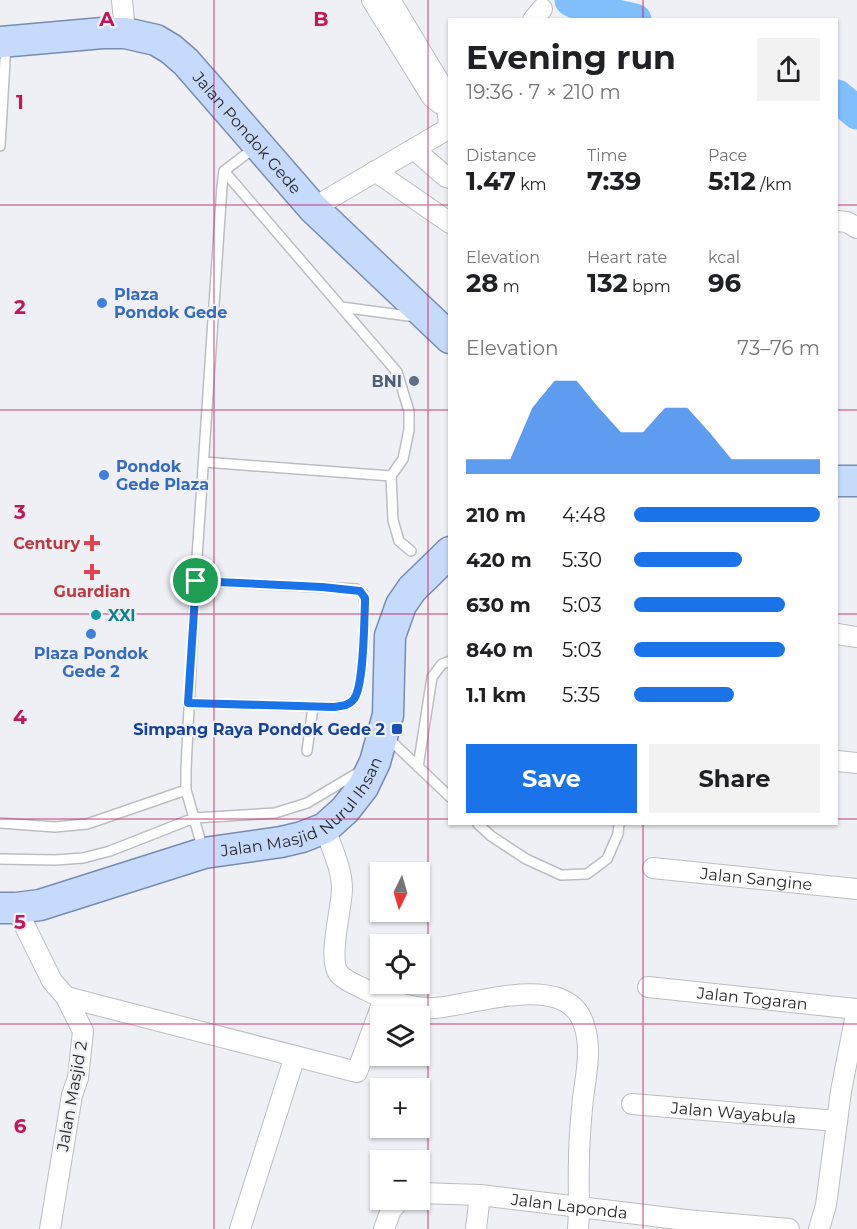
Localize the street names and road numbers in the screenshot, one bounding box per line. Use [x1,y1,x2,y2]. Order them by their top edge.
street label: Jalan Pondok Gede [188,67,306,198]
street label: Jalan Masjid Nurul Ihsan [218,754,386,860]
street label: Jalan Sangine [699,863,813,894]
street label: Jalan Togaran [695,983,809,1013]
street label: Jalan Masjid 2 [53,1039,91,1154]
street label: Jalan Wayabula [669,1098,797,1127]
street label: Jalan Laponda [509,1189,629,1222]

